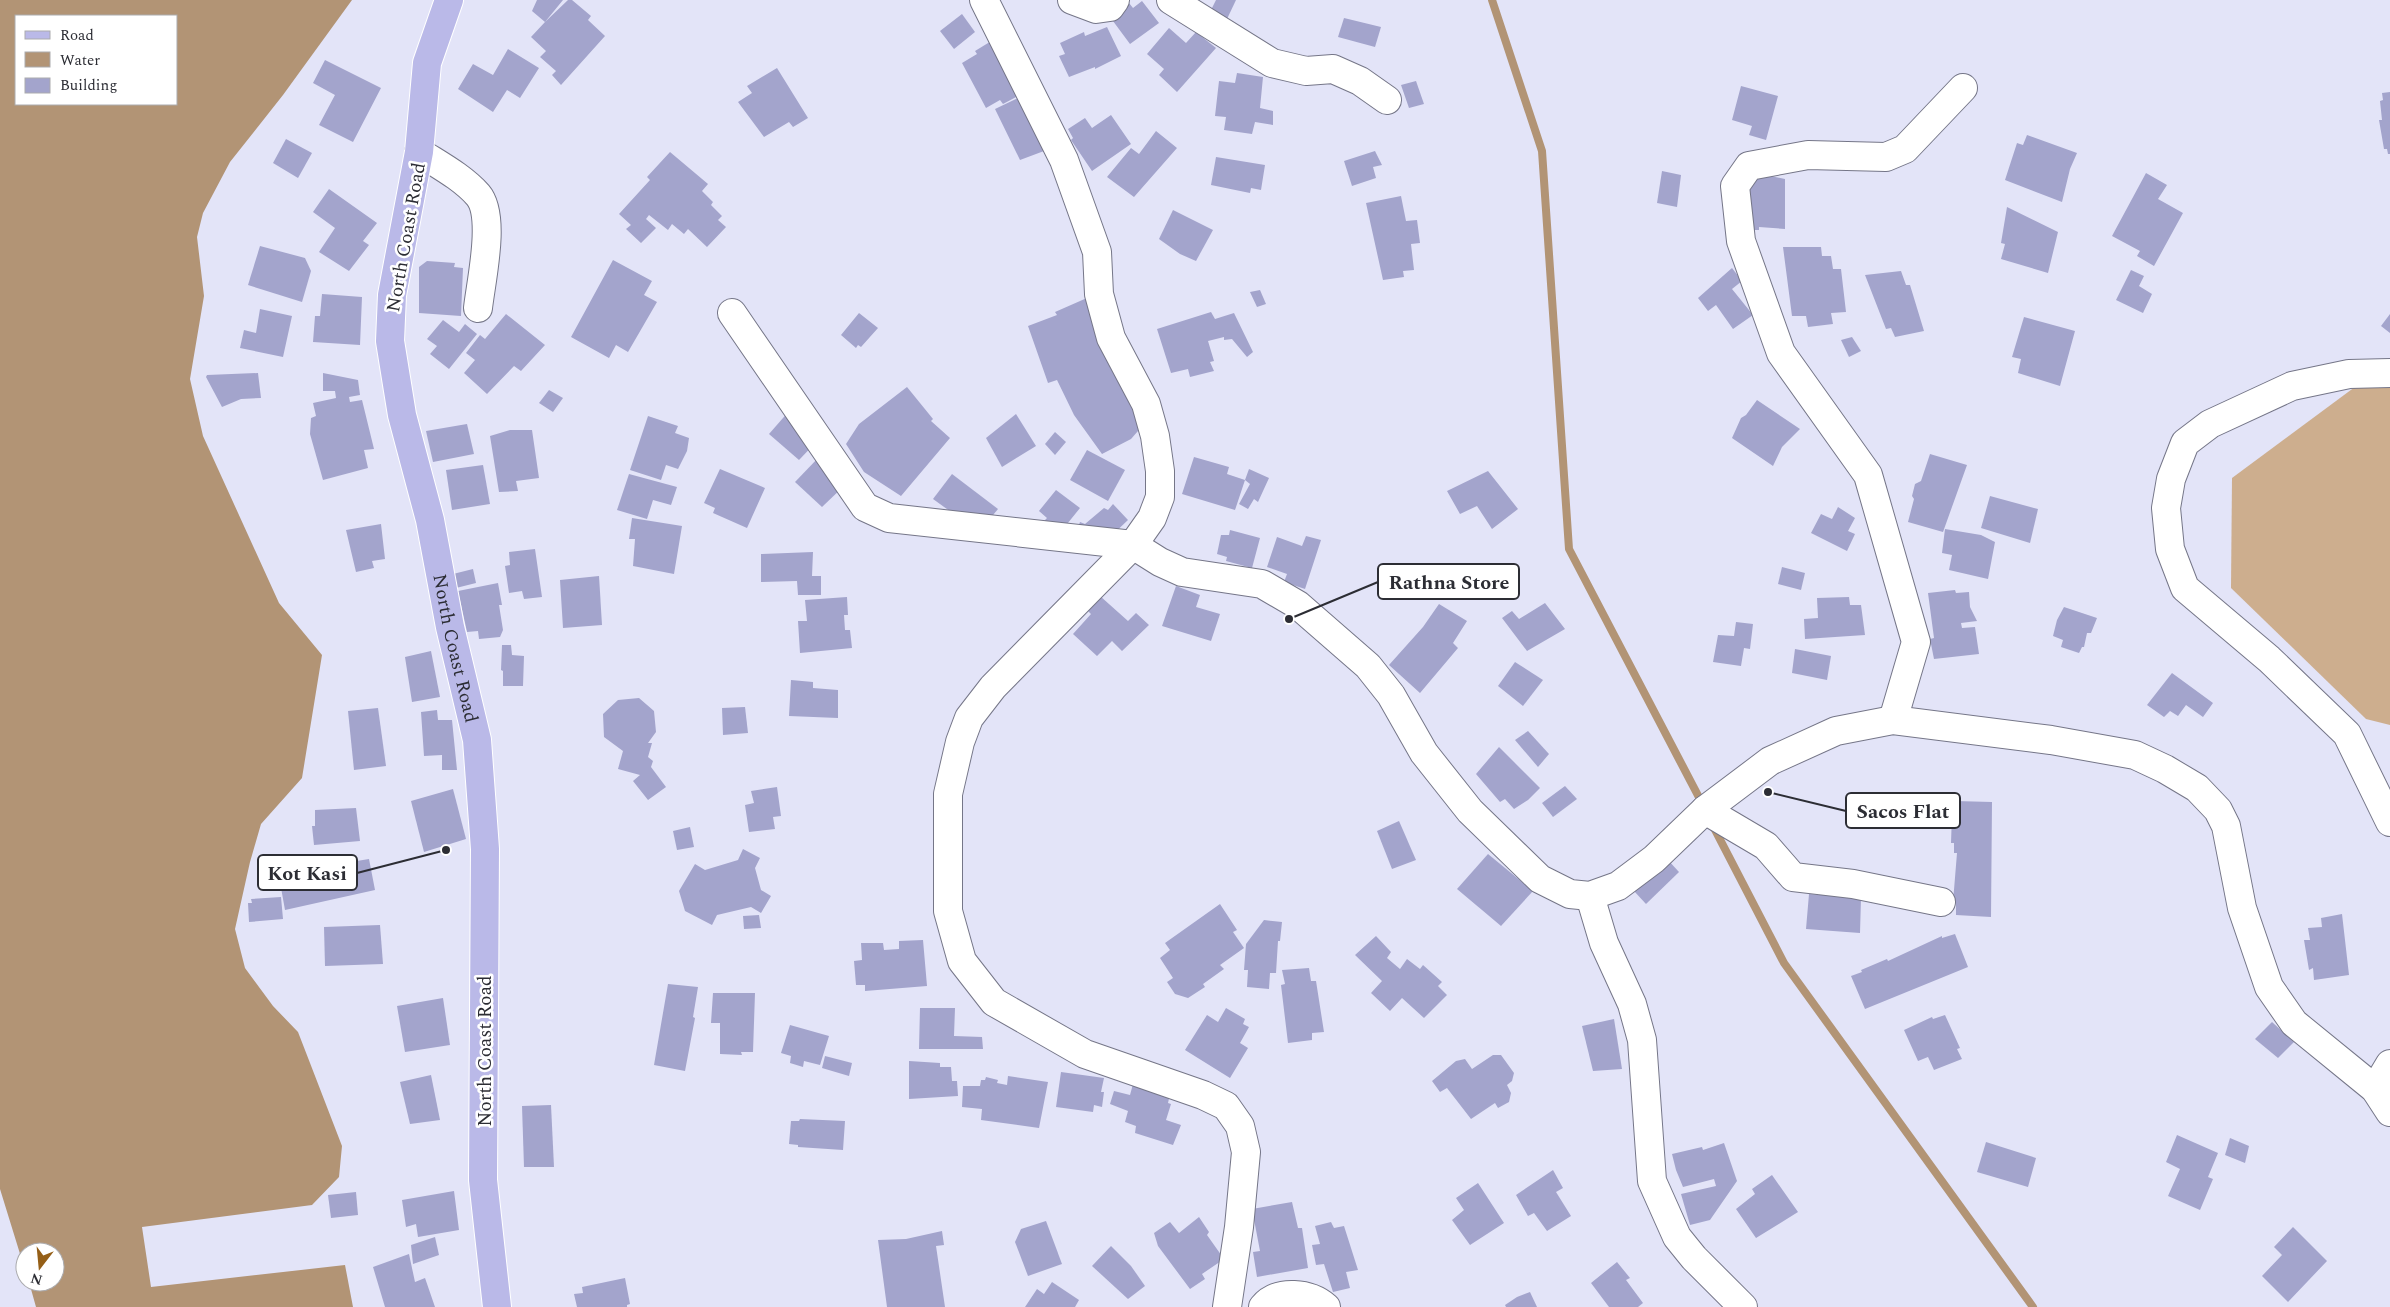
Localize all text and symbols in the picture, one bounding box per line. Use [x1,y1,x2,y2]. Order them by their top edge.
legend [15,15,178,105]
text: Road [60,24,94,47]
text: Water [60,49,100,72]
text: Building [60,74,117,97]
street label: North Coast Road [379,160,434,314]
callout: Rathna Store [1378,564,1519,599]
text: Rathna Store [1388,568,1510,598]
street label: North Coast Road [424,572,485,726]
callout: Sacos Flat [1846,793,1960,828]
text: Sacos Flat [1856,797,1950,827]
callout: Kot Kasi [258,855,357,890]
text: Kot Kasi [267,859,347,889]
street label: North Coast Road [471,975,500,1127]
north arrow [15,1242,65,1292]
text: N [28,1267,45,1291]

